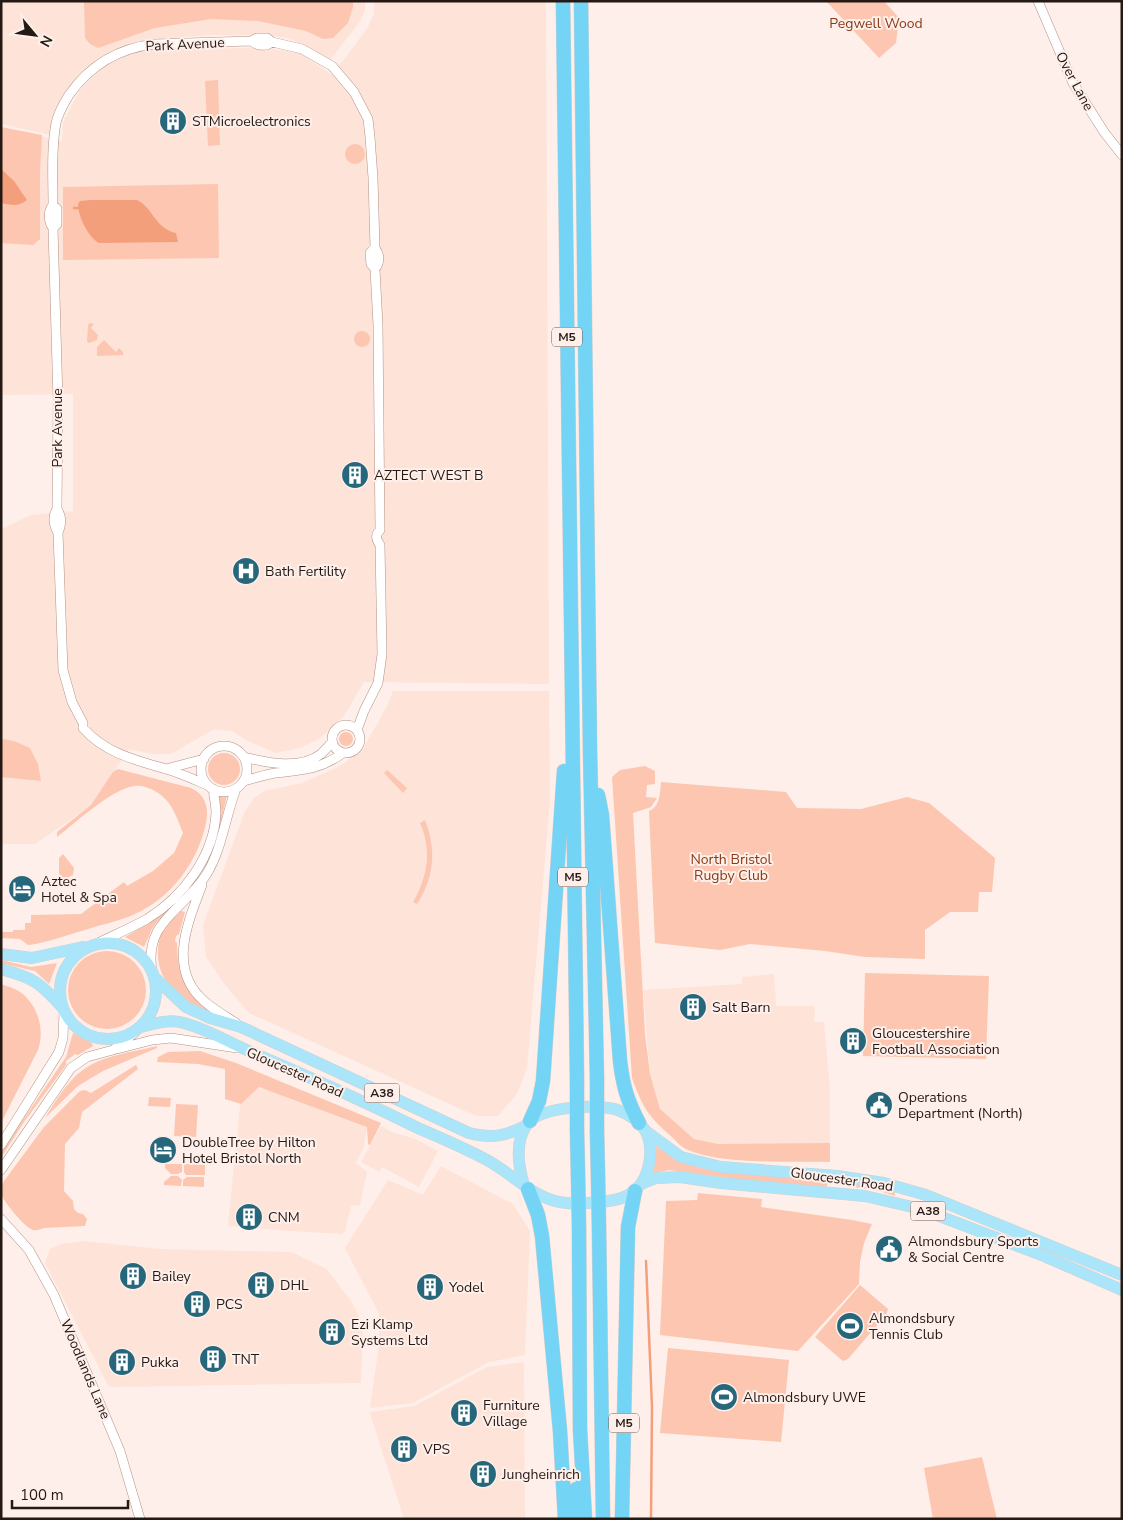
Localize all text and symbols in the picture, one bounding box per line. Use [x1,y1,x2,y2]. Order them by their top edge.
north arrow [10,10,60,60]
park label: Pegwell Wood [829,14,923,33]
text: N [35,32,57,50]
street label: Park Avenue [145,33,225,56]
street label: Over Lane [1051,48,1098,114]
building icon: STMicroelectronics [158,106,188,136]
place label: STMicroelectronics [192,112,311,131]
road number: M5 [552,328,582,347]
street label: Park Avenue [48,388,67,468]
building icon: AZTECT WEST B [340,460,370,490]
place label: AZTECT WEST B [374,466,483,485]
hospital icon: Bath Fertility [231,556,261,586]
place label: Bath Fertility [265,562,347,581]
park label: North Bristol Rugby Club [690,850,772,885]
road number: M5 [558,868,588,886]
place label: Aztec Hotel & Spa [41,872,117,907]
hotel icon: Aztec Hotel & Spa [7,874,37,904]
building icon: Salt Barn [678,992,708,1022]
place label: Salt Barn [712,998,770,1017]
place label: Gloucestershire Football Association [872,1024,1000,1059]
building icon: Gloucestershire Football Association [838,1026,868,1056]
street label: Gloucester Road [244,1043,346,1102]
road number: A38 [364,1084,400,1102]
place label: Operations Department (North) [898,1088,1023,1123]
public building icon: Operations Department (North) [864,1090,894,1120]
place label: DoubleTree by Hilton Hotel Bristol North [182,1133,316,1168]
hotel icon: DoubleTree by Hilton Hotel Bristol North [148,1135,178,1165]
street label: Gloucester Road [789,1163,895,1196]
building icon: CNM [234,1202,264,1232]
road number: A38 [910,1202,946,1220]
place label: CNM [268,1208,300,1227]
place label: Almondsbury Sports & Social Centre [908,1232,1039,1267]
public building icon: Almondsbury Sports & Social Centre [874,1234,904,1264]
building icon: Bailey [118,1261,148,1291]
place label: Bailey [152,1267,192,1286]
building icon: DHL [246,1270,276,1300]
building icon: Yodel [415,1272,445,1302]
place label: DHL [280,1276,309,1295]
place label: Yodel [448,1278,485,1297]
building icon: PCS [182,1289,212,1319]
place label: PCS [216,1295,243,1314]
place label: Almondsbury Tennis Club [869,1309,955,1344]
sports icon: Almondsbury Tennis Club [835,1311,865,1341]
place label: Ezi Klamp Systems Ltd [351,1315,428,1350]
street label: Woodlands Lane [56,1316,115,1422]
building icon: Ezi Klamp Systems Ltd [317,1317,347,1347]
building icon: TNT [198,1344,228,1374]
building icon: Pukka [107,1347,137,1377]
place label: TNT [232,1350,260,1369]
place label: Pukka [141,1353,179,1372]
sports icon: Almondsbury UWE [709,1382,739,1412]
place label: Almondsbury UWE [743,1388,866,1407]
place label: Furniture Village [482,1396,540,1431]
building icon: Furniture Village [449,1398,479,1428]
road number: M5 [609,1414,639,1432]
building icon: VPS [389,1434,419,1464]
place label: VPS [422,1440,451,1459]
building icon: Jungheinrich [468,1459,498,1489]
place label: Jungheinrich [501,1465,580,1484]
scale bar [12,1478,129,1510]
text: 100 m [20,1485,64,1505]

